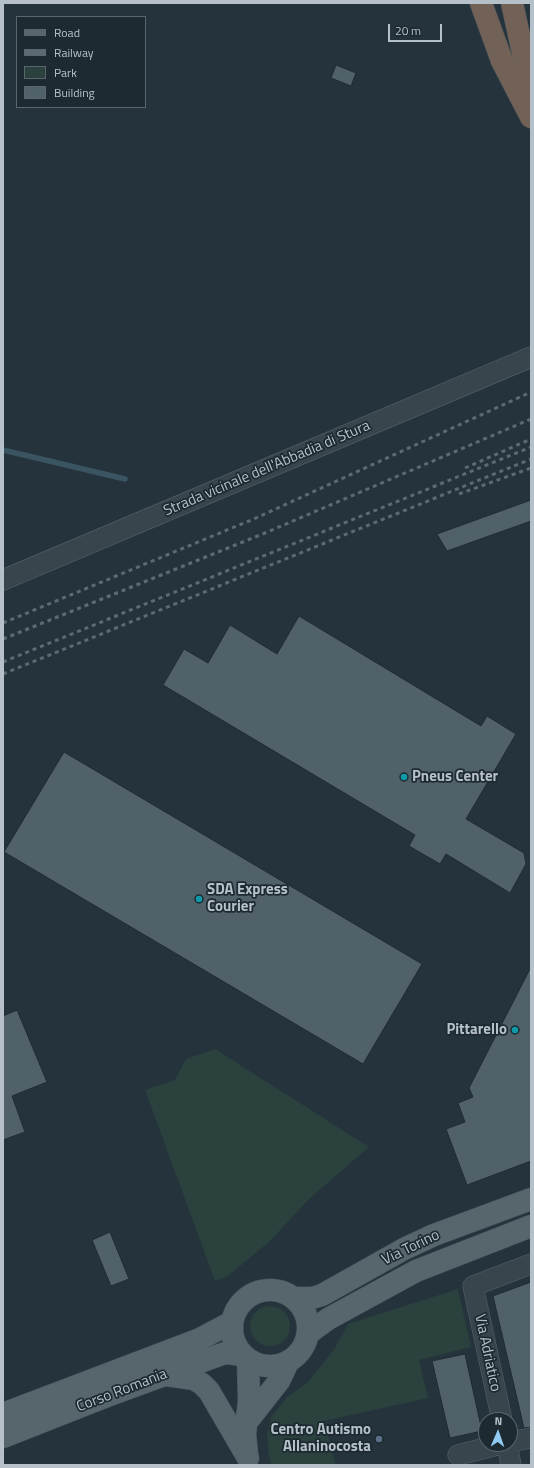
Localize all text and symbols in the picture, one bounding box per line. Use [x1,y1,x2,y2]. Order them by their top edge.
legend [16,16,146,108]
scale bar [390,16,444,42]
text: 20 m [395,21,421,40]
text: Road [54,23,80,42]
text: Railway [54,43,94,62]
text: Park [54,63,77,82]
text: Building [54,83,95,102]
street label: Strada vicinale dell'Abbadia di Stura [161,417,373,521]
place label: Pneus Center [412,768,498,786]
marker: Pneus Center [399,772,409,782]
place label: SDA Express Courier [207,881,288,916]
marker: SDA Express Courier [194,894,204,904]
place label: Pittarello [446,1021,507,1039]
marker: Pittarello [510,1025,520,1035]
street label: Via Torino [379,1226,443,1270]
street label: Via Adriatico [470,1313,504,1393]
street label: Corso Romania [74,1366,170,1416]
north arrow [478,1412,518,1452]
text: N [494,1413,502,1429]
place label: Centro Autismo Allaninocosta [270,1421,371,1456]
marker: Centro Autismo Allaninocosta [374,1434,384,1444]

